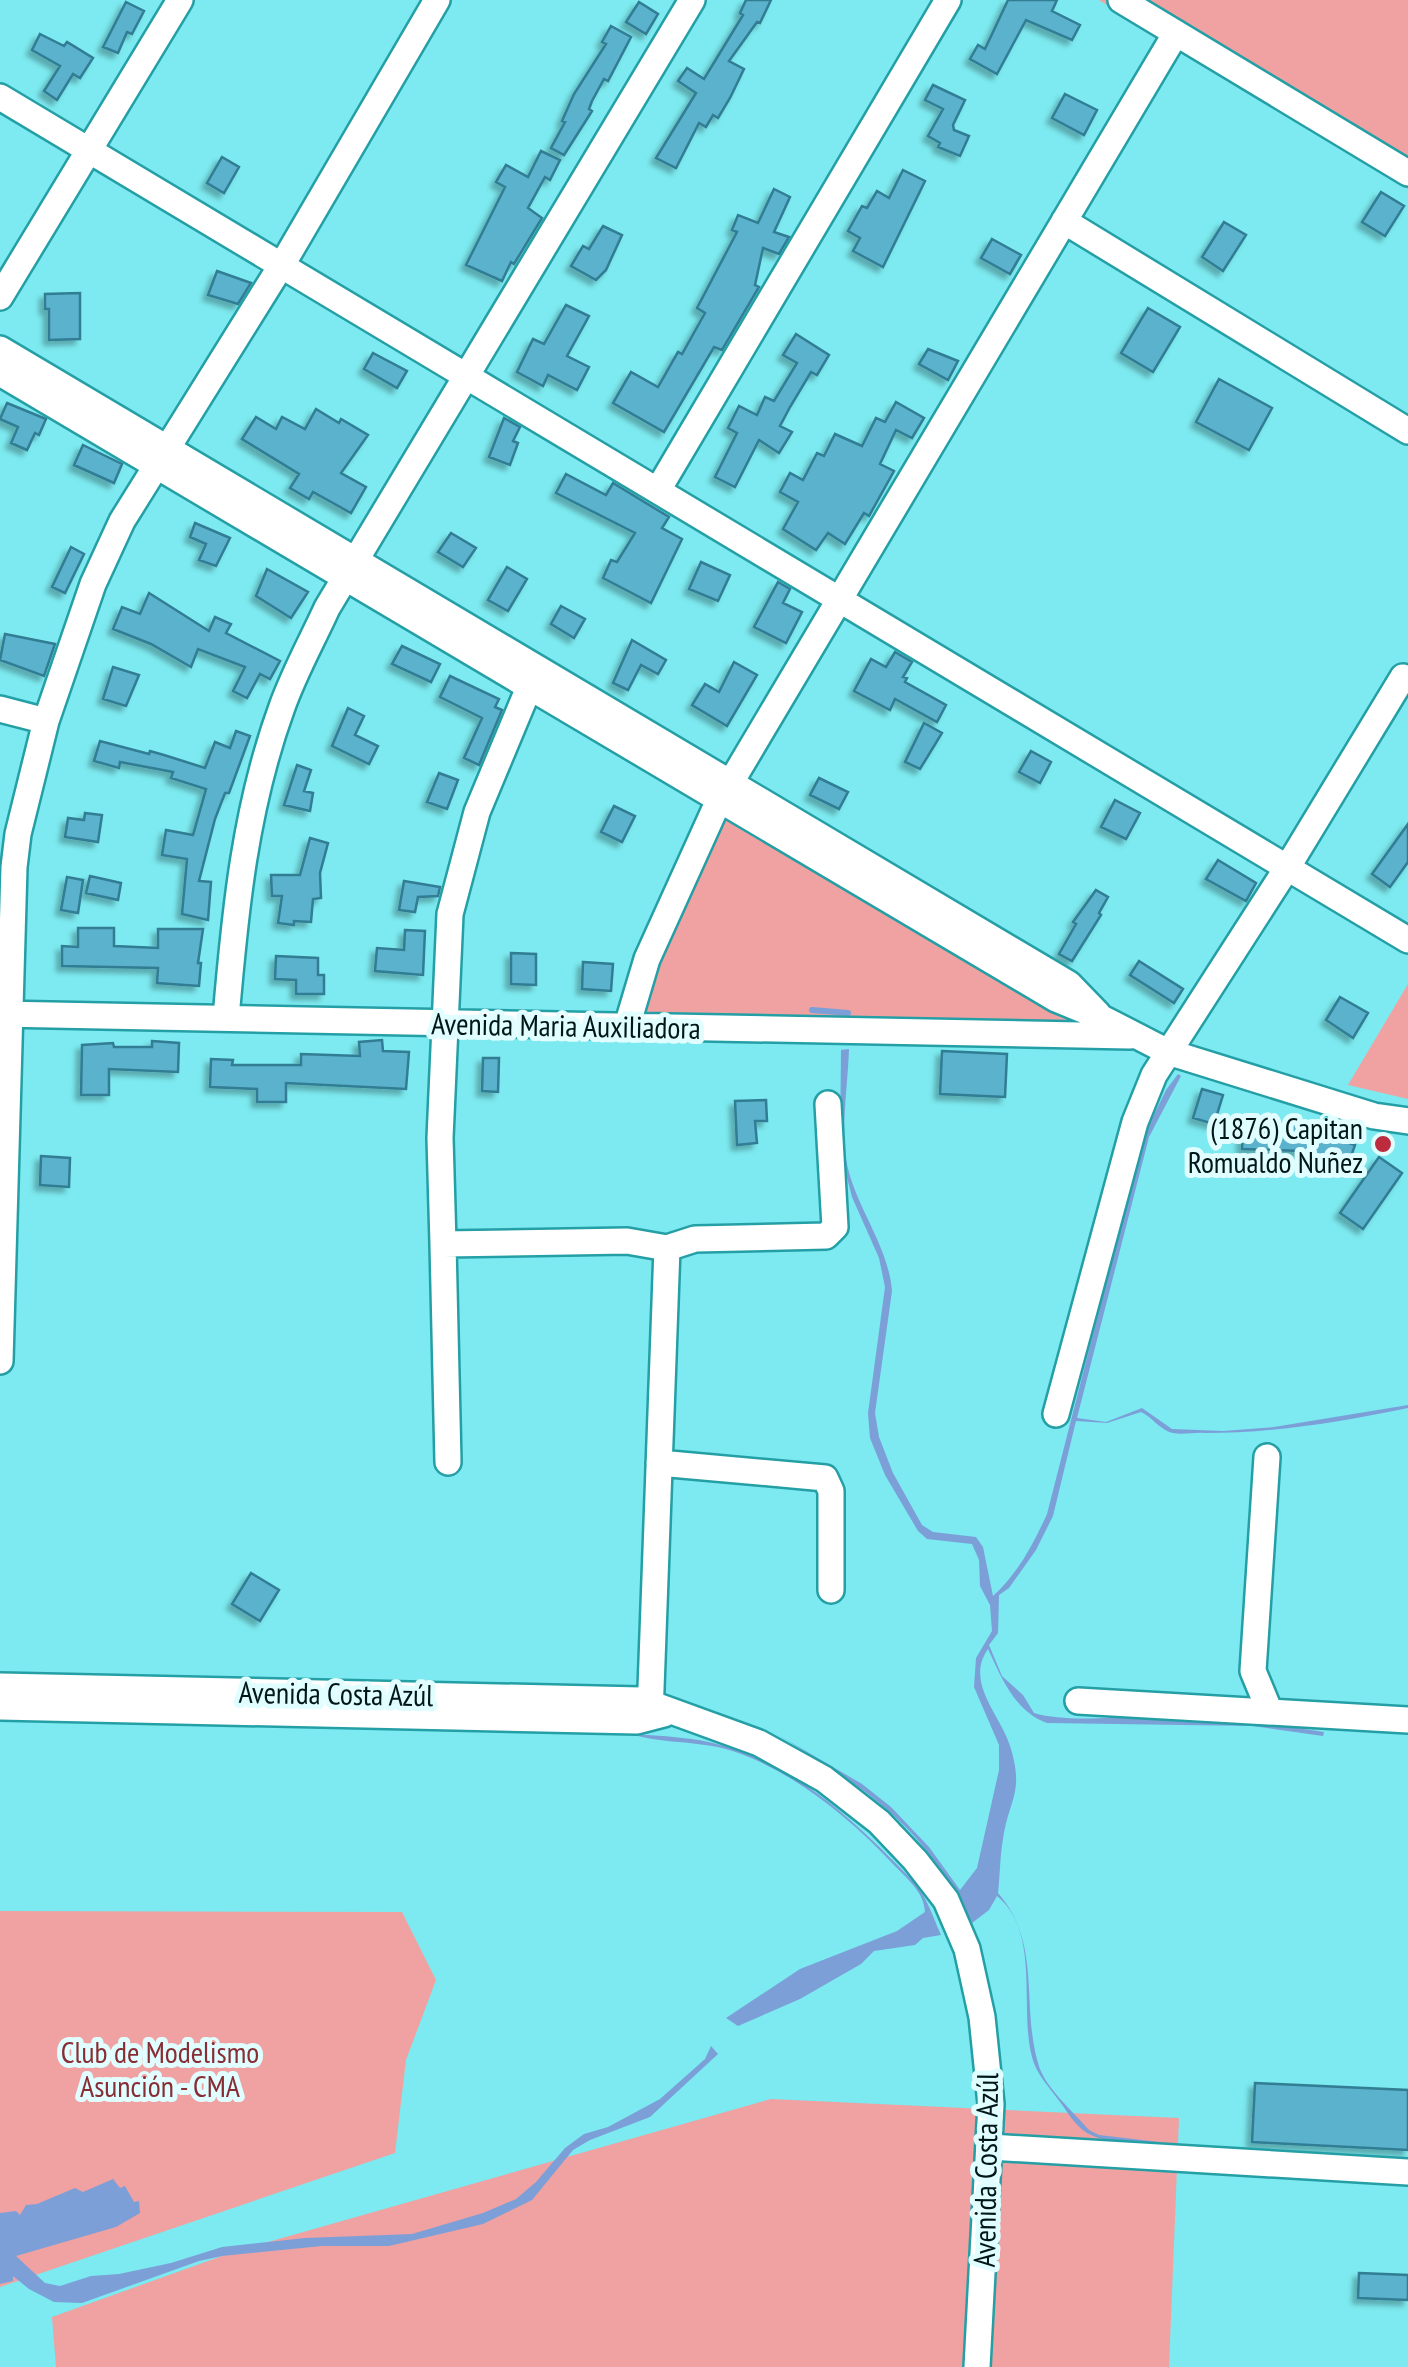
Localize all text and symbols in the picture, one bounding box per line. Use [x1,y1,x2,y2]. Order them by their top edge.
street label: Avenida Maria Auxiliadora [431,1003,701,1047]
place label: (1876) Capitan Romualdo Nuñez [1188,1108,1363,1181]
marker: (1876) Capitan Romualdo Nuñez [1372,1133,1394,1155]
street label: Avenida Costa Azúl [238,1672,434,1714]
park label: Club de Modelismo Asunción - CMA [61,2032,259,2105]
street label: Avenida Costa Azúl [964,2072,1006,2268]

